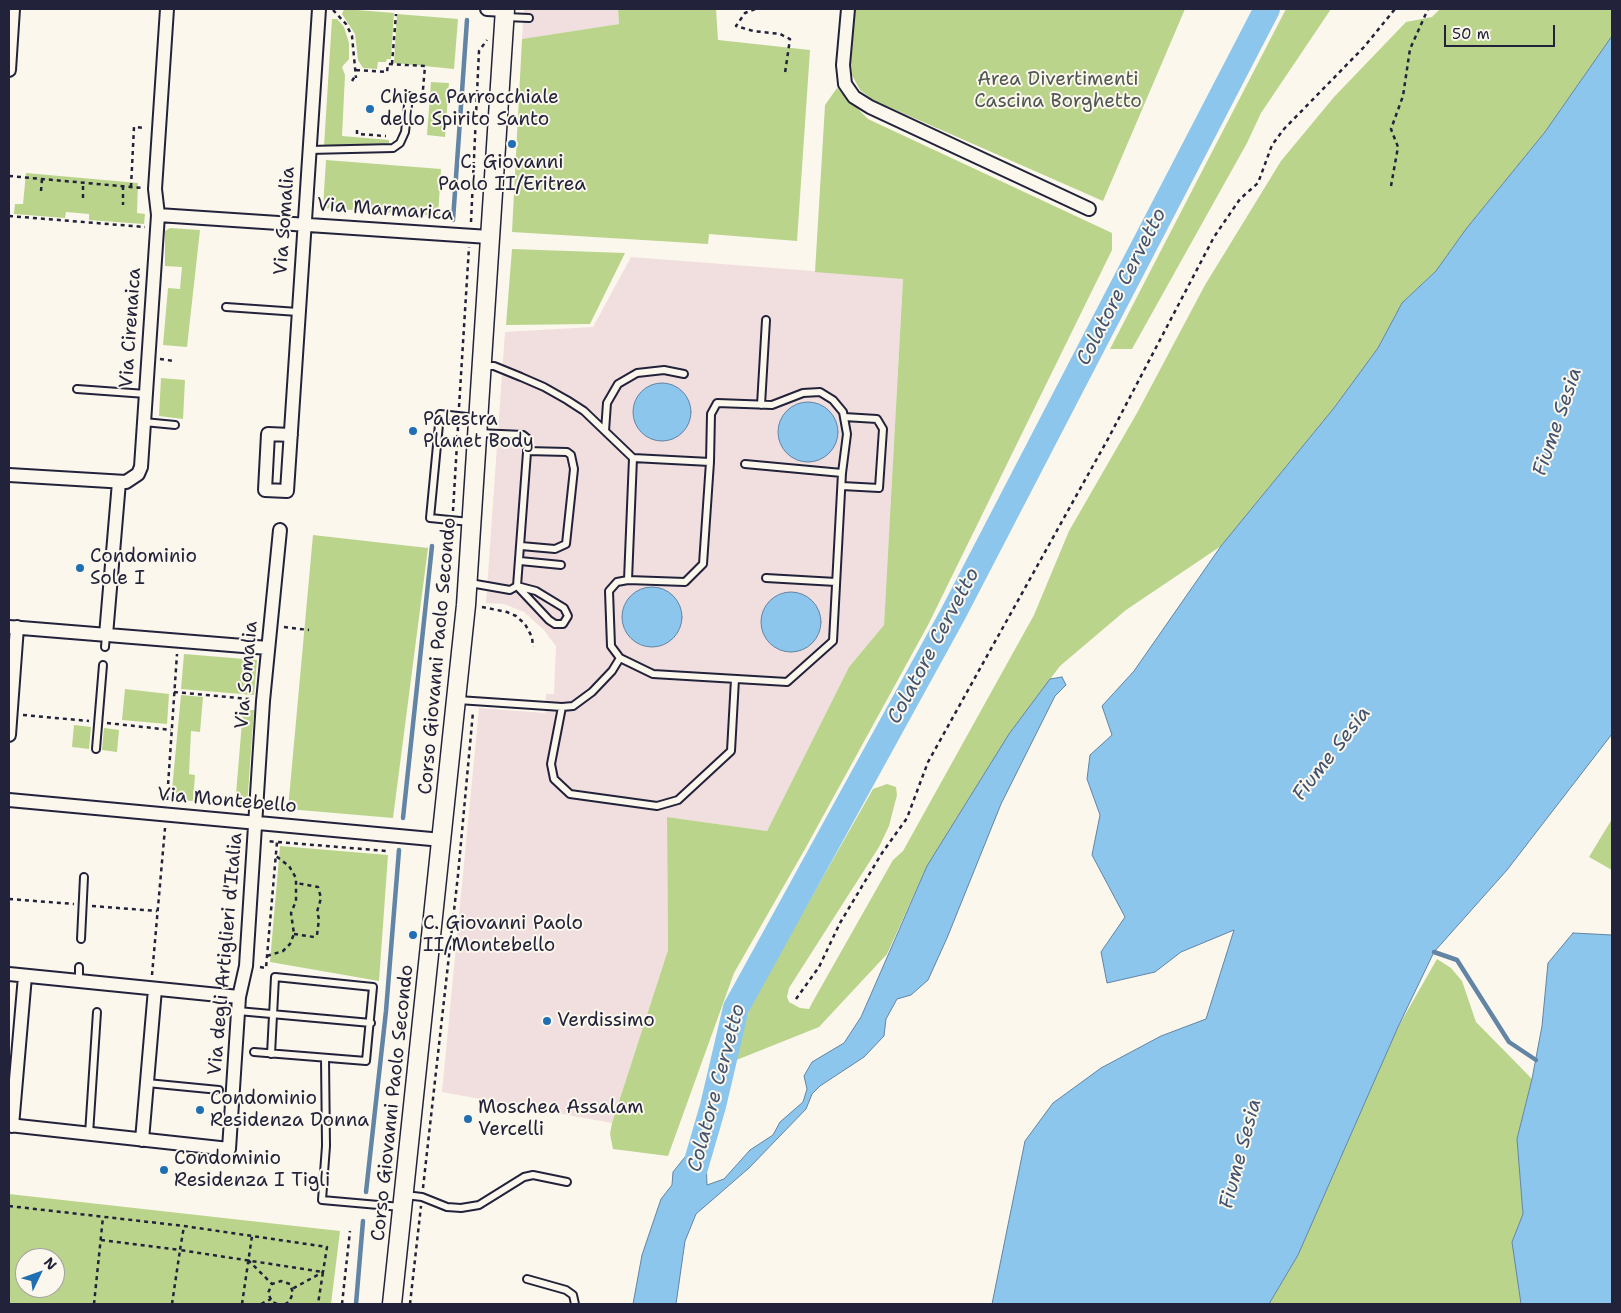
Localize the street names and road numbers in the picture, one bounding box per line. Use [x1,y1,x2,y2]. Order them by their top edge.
street label: Via Somalia [270,166,300,276]
street label: Via Marmarica [316,194,454,226]
street label: Via Cirenaica [115,267,147,389]
street label: Corso Giovanni Paolo Secondo [415,517,461,795]
street label: Via Somalia [231,620,263,730]
street label: Via Montebello [156,784,298,818]
street label: Via degli Artiglieri d'Italia [204,832,248,1076]
street label: Corso Giovanni Paolo Secondo [367,964,419,1242]

